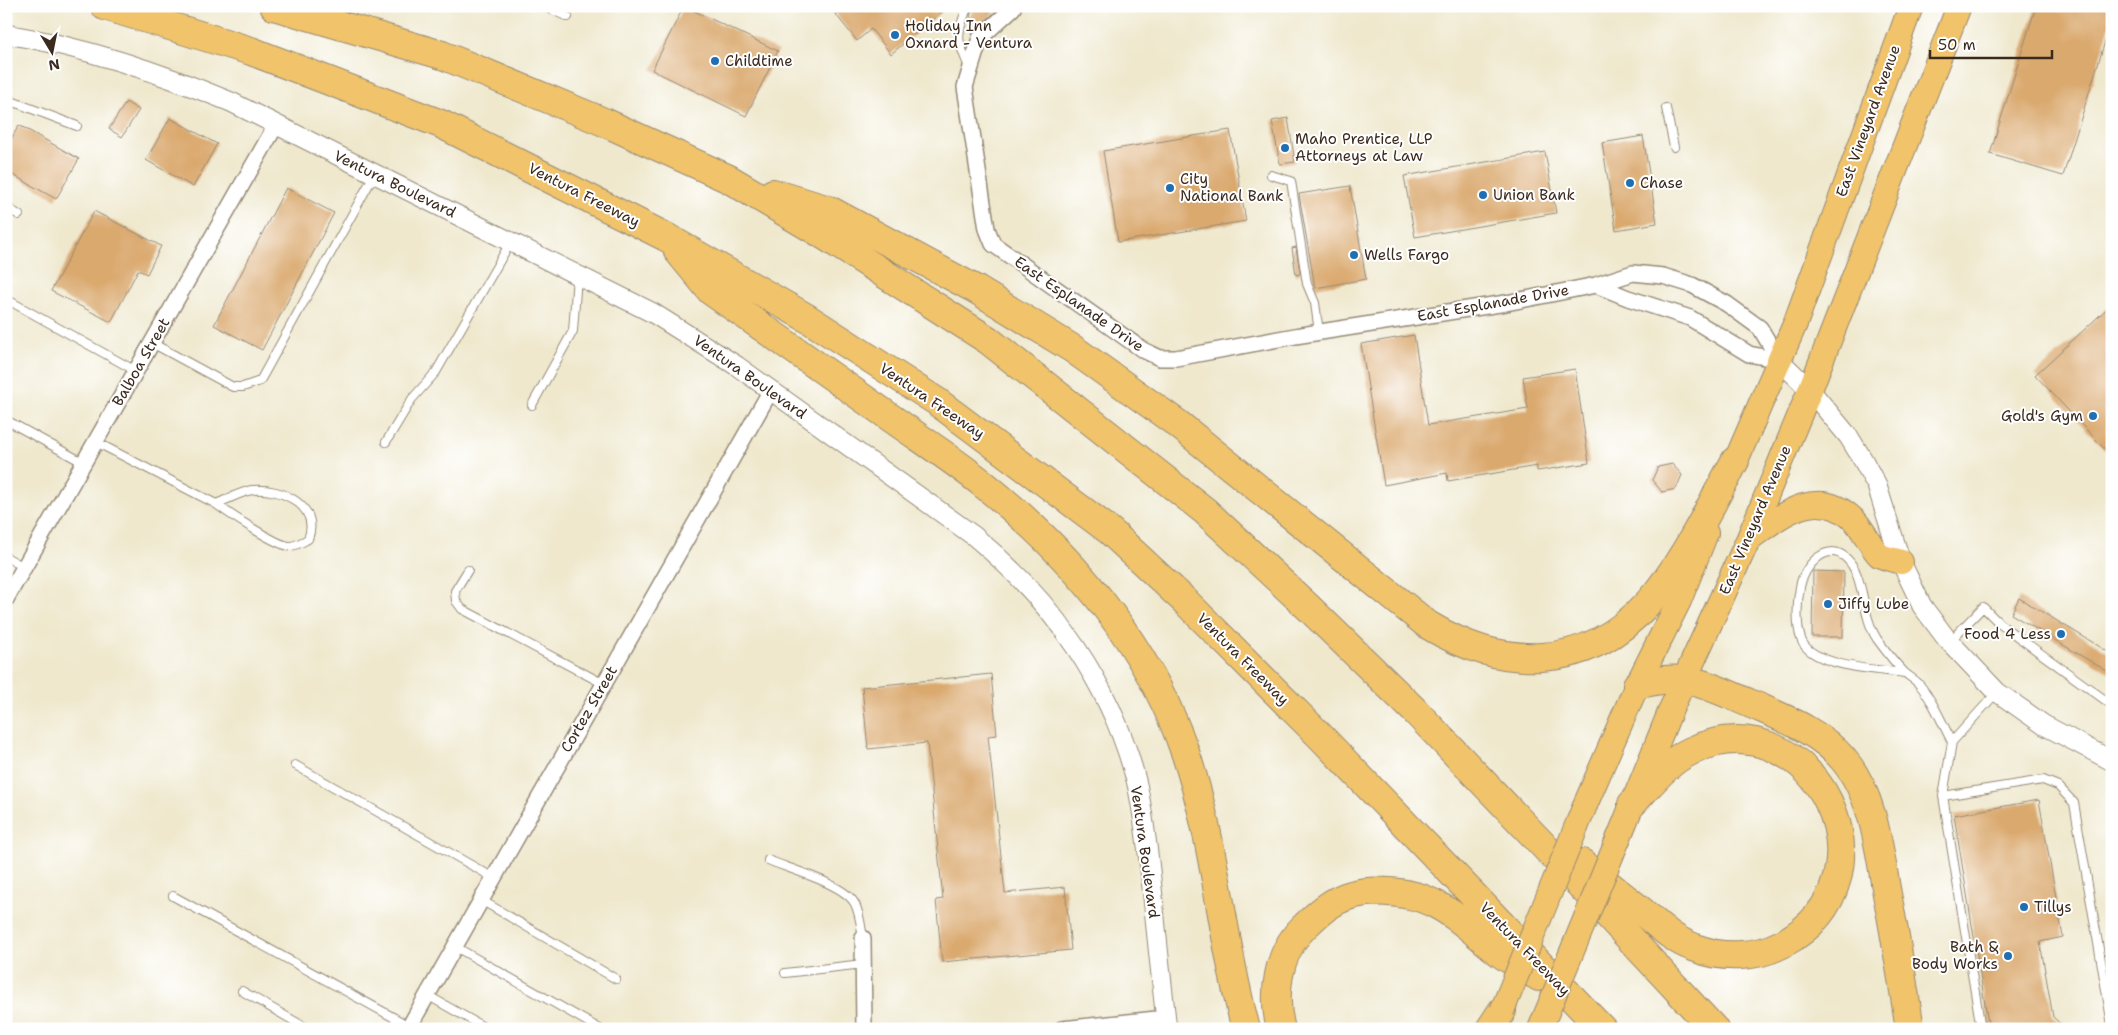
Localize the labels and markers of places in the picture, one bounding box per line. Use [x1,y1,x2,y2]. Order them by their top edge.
place label: Holiday Inn Oxnard - Ventura [905,16,1033,53]
marker: Holiday Inn Oxnard - Ventura [889,29,901,41]
place label: Childtime [725,51,793,71]
marker: Childtime [709,55,721,67]
place label: Maho Prentice, LLP Attorneys at Law [1295,129,1433,166]
marker: Maho Prentice, LLP Attorneys at Law [1279,142,1291,154]
place label: City National Bank [1180,169,1284,206]
place label: Chase [1640,173,1683,193]
marker: Chase [1624,177,1636,189]
marker: City National Bank [1164,182,1176,194]
place label: Union Bank [1493,185,1575,205]
marker: Union Bank [1477,189,1489,201]
place label: Wells Fargo [1364,245,1449,265]
marker: Wells Fargo [1348,249,1360,261]
place label: Gold's Gym [2001,406,2083,426]
marker: Gold's Gym [2087,410,2099,422]
place label: Jiffy Lube [1838,594,1909,614]
marker: Jiffy Lube [1822,598,1834,610]
place label: Food 4 Less [1964,624,2051,644]
marker: Food 4 Less [2055,628,2067,640]
place label: Tillys [2034,897,2072,917]
marker: Tillys [2018,901,2030,913]
place label: Bath & Body Works [1912,937,1999,974]
marker: Bath & Body Works [2002,950,2014,962]

